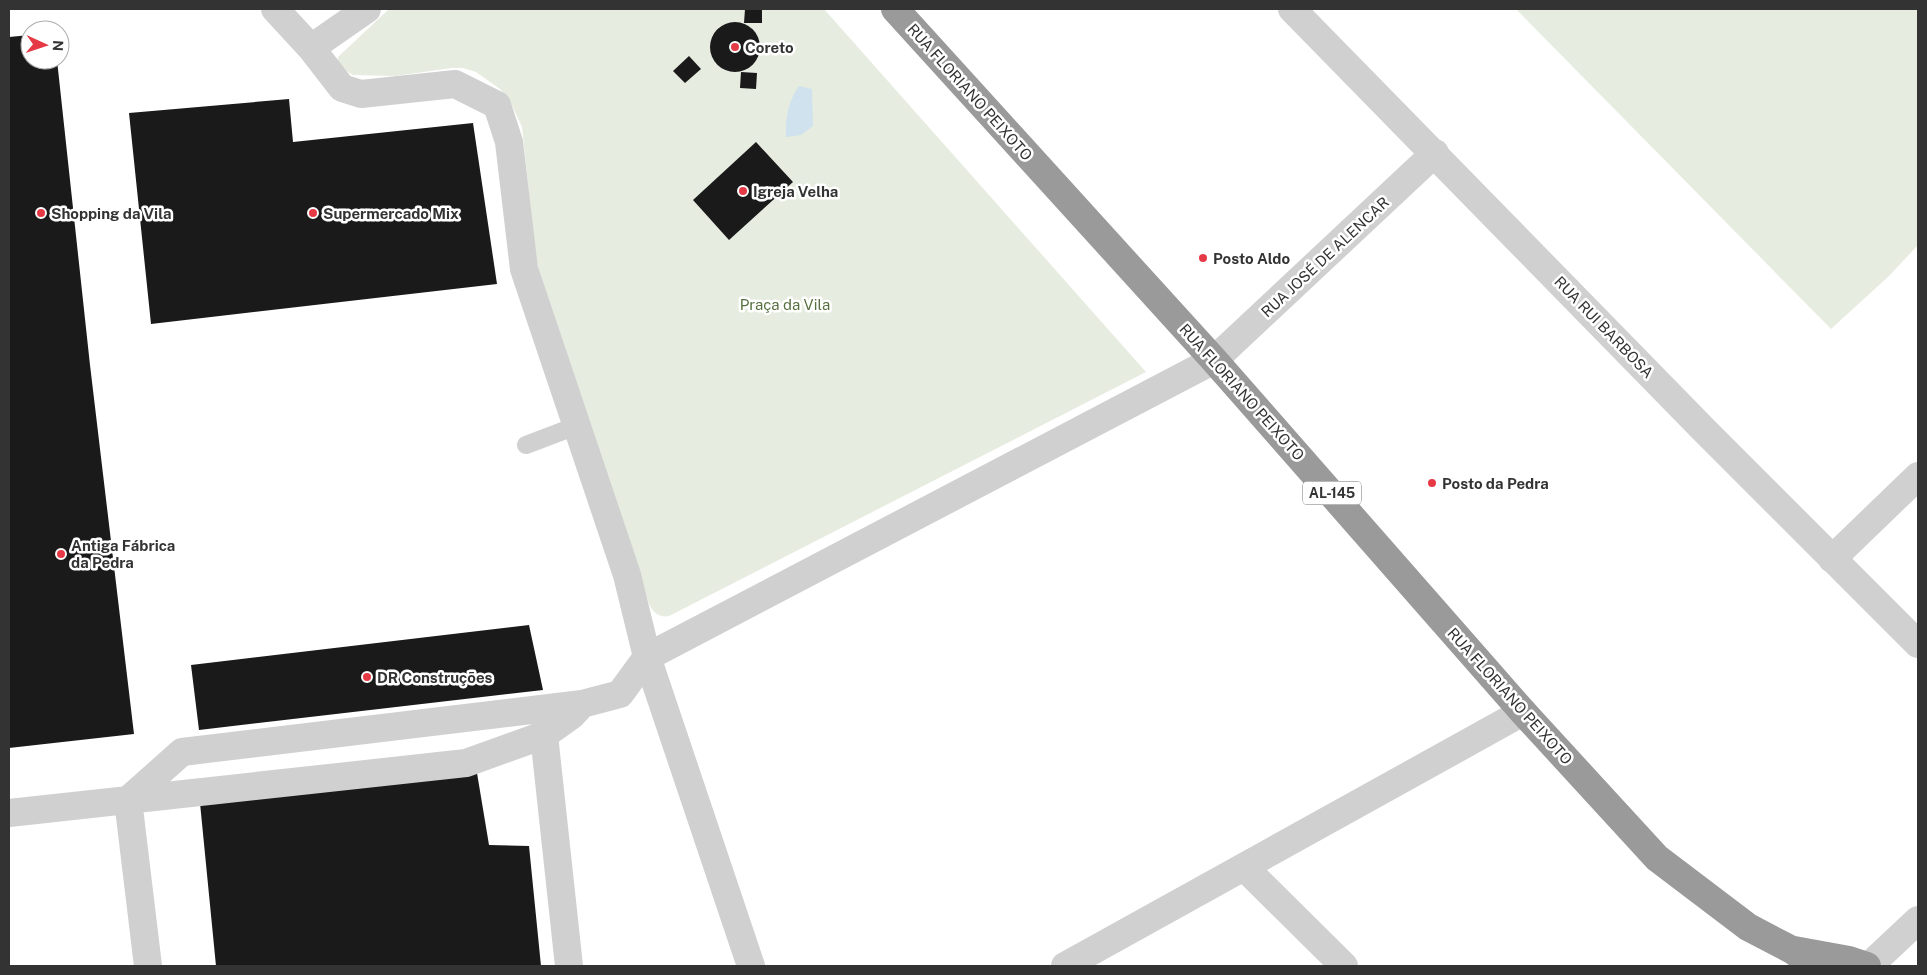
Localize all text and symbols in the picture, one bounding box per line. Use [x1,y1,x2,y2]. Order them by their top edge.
north arrow [20,20,70,70]
street label: RUA FLORIANO PEIXOTO [904,20,1036,164]
place label: Coreto [745,39,794,56]
text: N [50,40,66,52]
marker: Coreto [729,41,741,53]
place label: Igreja Velha [753,183,838,200]
marker: Igreja Velha [737,185,749,197]
street label: RUA JOSÉ DE ALENCAR [1258,193,1392,321]
place label: Shopping da Vila [51,205,172,222]
place label: Supermercado Mix [323,205,459,222]
marker: Shopping da Vila [35,207,47,219]
marker: Supermercado Mix [307,207,319,219]
place label: Posto Aldo [1213,250,1290,267]
marker: Posto Aldo [1197,252,1209,264]
street label: RUA RUI BARBOSA [1551,273,1657,382]
park label: Praça da Vila [740,296,830,313]
street label: RUA FLORIANO PEIXOTO [1176,320,1308,464]
place label: Posto da Pedra [1442,475,1549,492]
marker: Posto da Pedra [1426,477,1438,489]
road number: AL-145 [1303,482,1361,504]
place label: Antiga Fábrica da Pedra [71,537,175,571]
marker: Antiga Fábrica da Pedra [55,548,67,560]
street label: RUA FLORIANO PEIXOTO [1444,624,1576,768]
place label: DR Construções [377,669,493,686]
marker: DR Construções [361,671,373,683]

